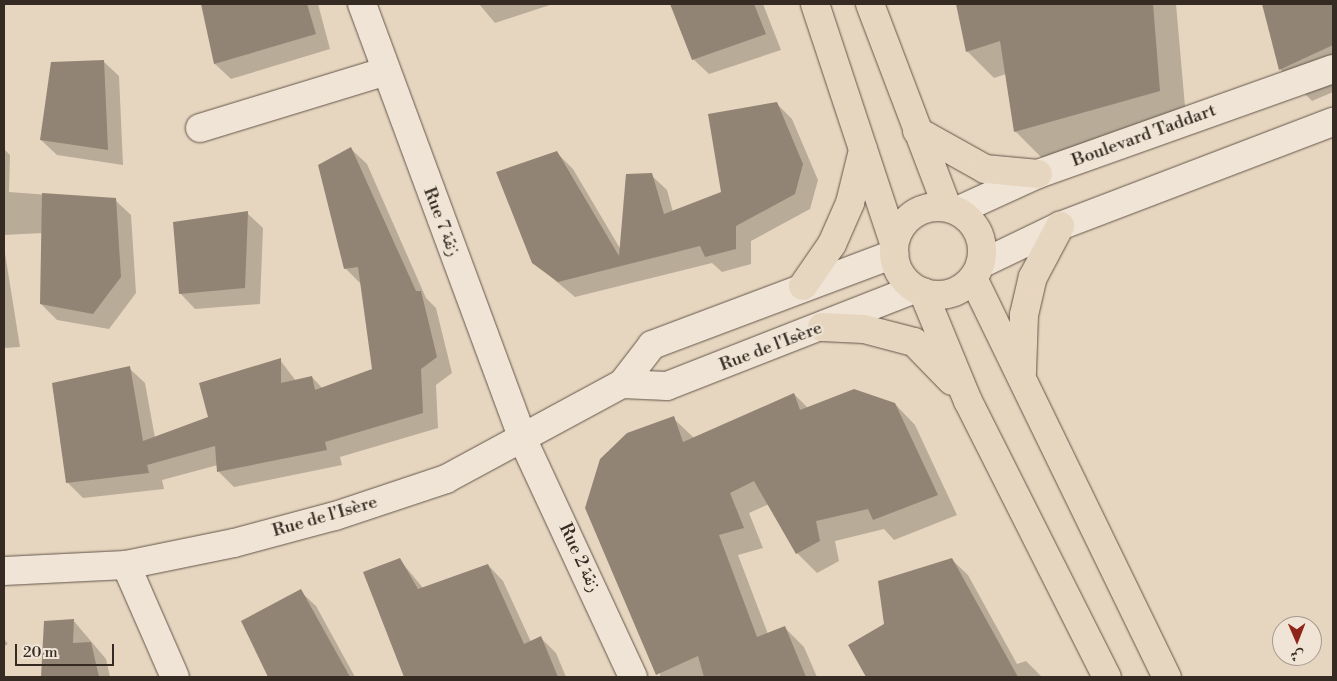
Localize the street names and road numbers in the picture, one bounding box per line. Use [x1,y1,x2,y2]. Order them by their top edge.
street label: Boulevard Taddart [1069,100,1219,172]
street label: Rue 7 زنقة [418,184,464,260]
street label: Rue de l'Isère [717,317,825,377]
street label: Rue de l'Isère [270,492,380,542]
street label: Rue 2 زنقة [554,520,604,596]

